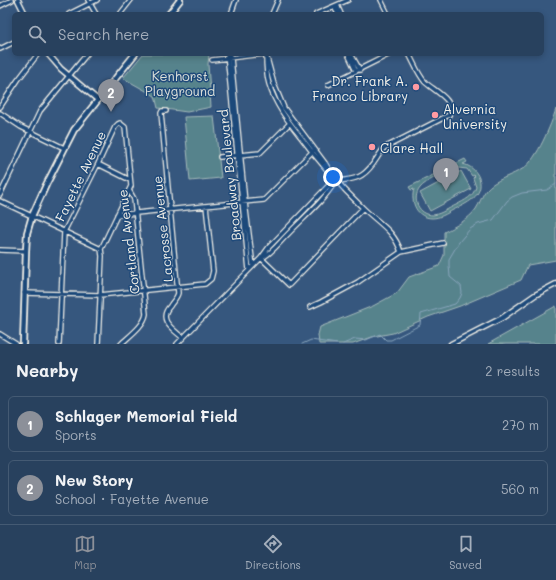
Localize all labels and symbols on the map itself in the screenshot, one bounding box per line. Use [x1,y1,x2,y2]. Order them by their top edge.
park label: Kenhorst Playground [145,67,215,99]
place label: Dr. Frank A. Franco Library [312,72,408,104]
pin: 2 [98,79,124,112]
marker: Dr. Frank A. Franco Library [411,82,421,92]
place label: Alvernia University [443,100,507,132]
street label: Broadway Boulevard [214,109,244,241]
marker: Alvernia University [430,110,440,120]
street label: Fayette Avenue [51,128,109,224]
place label: Clare Hall [380,139,443,156]
marker: Clare Hall [367,142,377,152]
pin: 1 [433,158,459,191]
your location [323,167,343,187]
street label: Lacrosse Avenue [148,175,176,283]
street label: Cortland Avenue [113,189,143,295]

